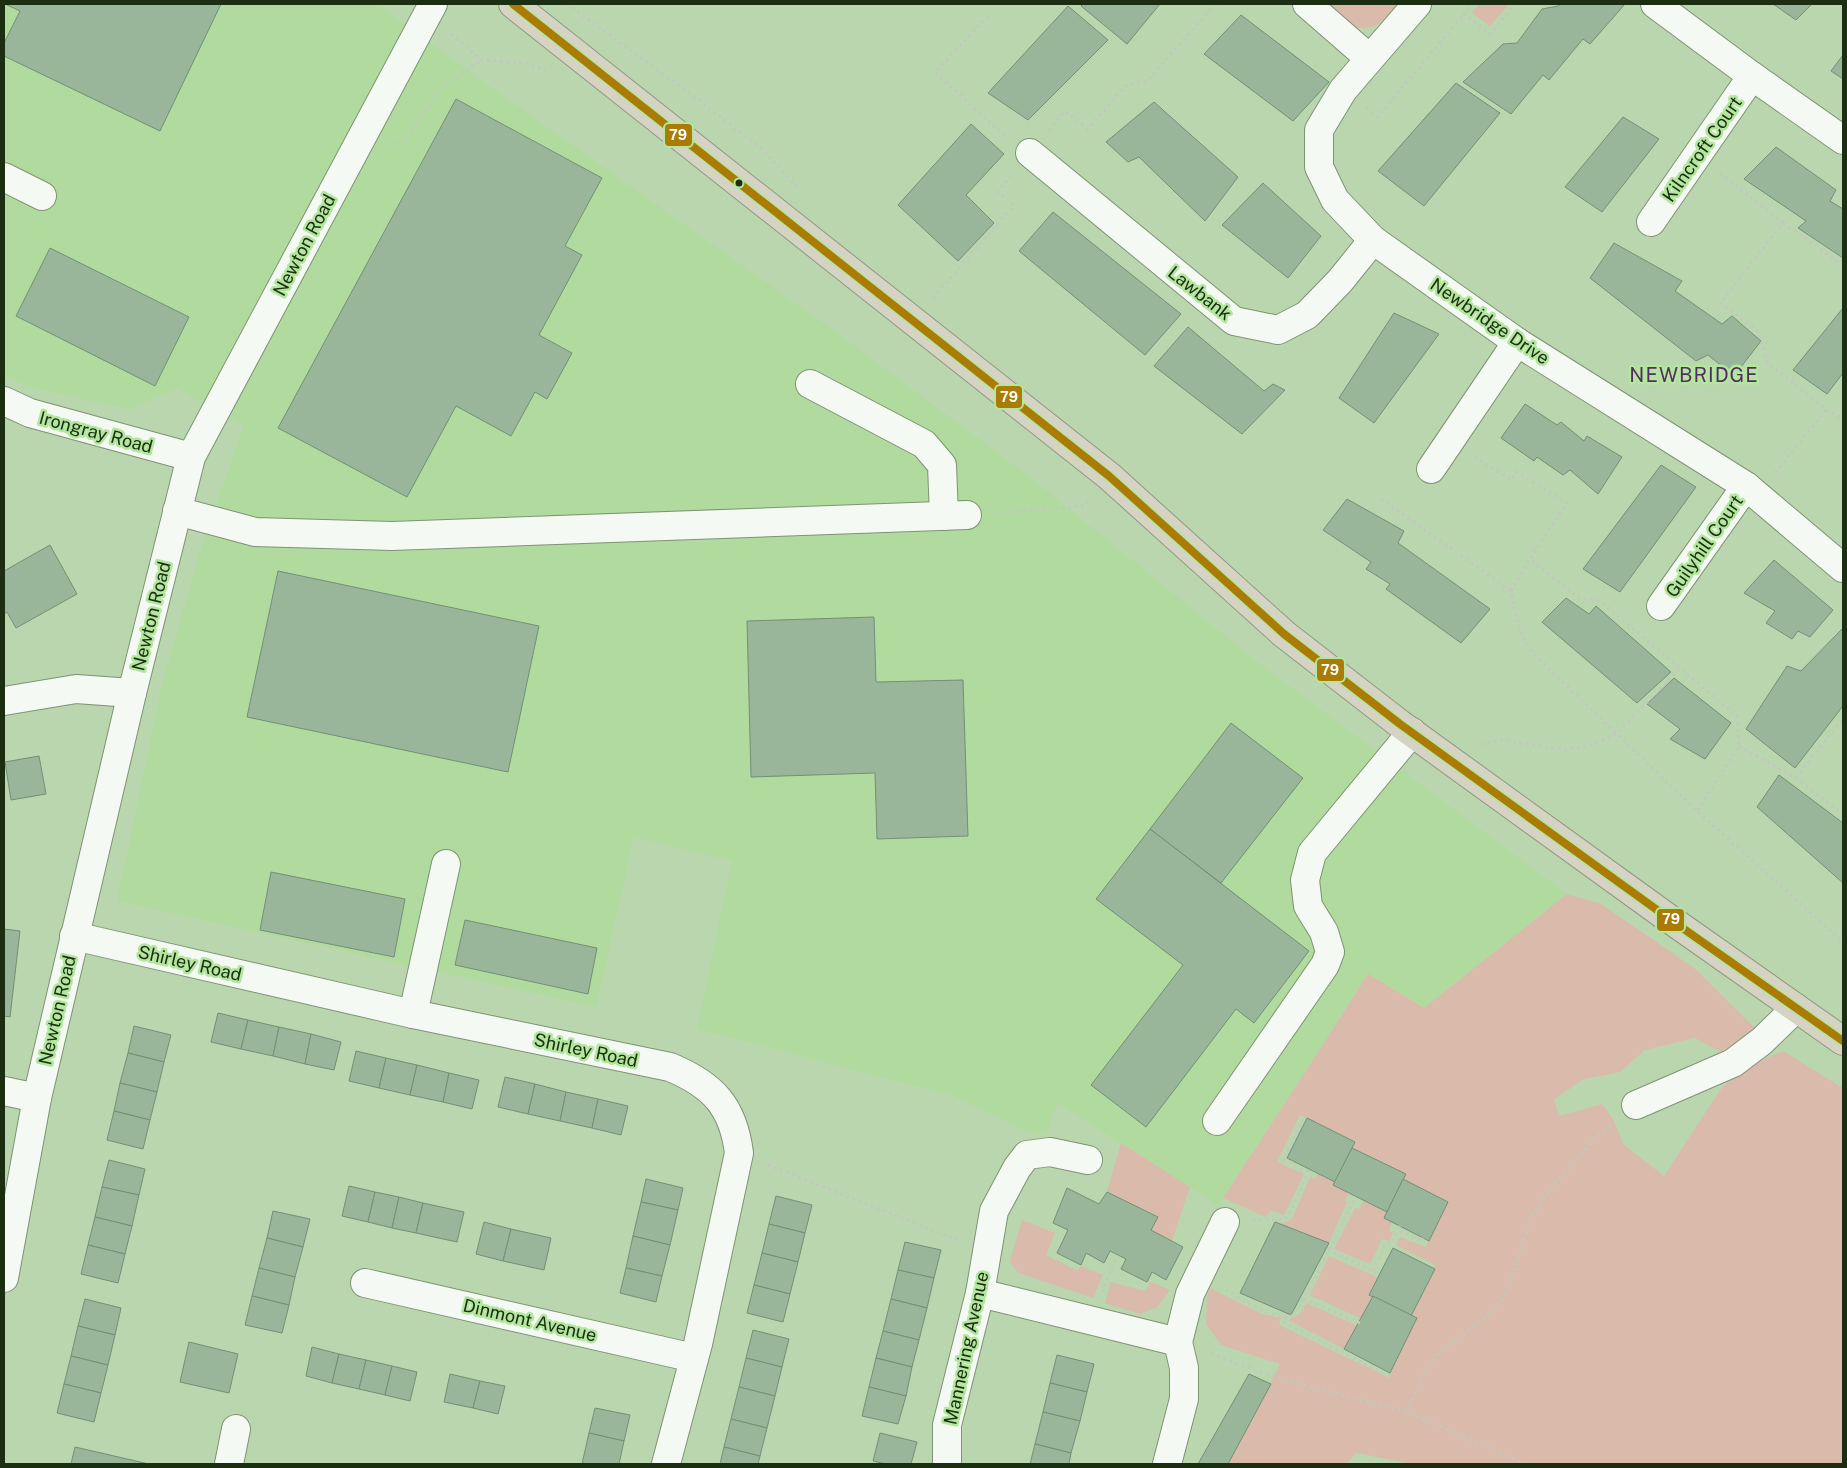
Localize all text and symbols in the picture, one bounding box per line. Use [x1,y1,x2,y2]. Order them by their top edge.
street label: Kilncroft Court [1658,92,1746,206]
line badge: 79 [664,123,693,147]
text: 79 [669,127,687,143]
unlabelled marker [734,178,744,188]
street label: Newton Road [268,191,340,299]
street label: Lawbank [1164,262,1236,324]
street label: Newbridge Drive [1427,273,1553,369]
district label: NEWBRIDGE [1629,363,1759,387]
line badge: 79 [995,385,1023,409]
text: 79 [1000,389,1018,405]
street label: Irongray Road [37,407,155,457]
street label: Guilyhill Court [1661,491,1747,601]
street label: Newton Road [127,559,175,673]
line badge: 79 [1316,658,1345,682]
text: 79 [1321,662,1339,678]
line badge: 79 [1656,908,1685,932]
text: 79 [1662,911,1680,927]
street label: Shirley Road [136,941,244,985]
street label: Newton Road [34,953,80,1067]
street label: Shirley Road [532,1029,640,1071]
street label: Mannering Avenue [939,1269,993,1427]
street label: Dinmont Avenue [461,1294,599,1346]

